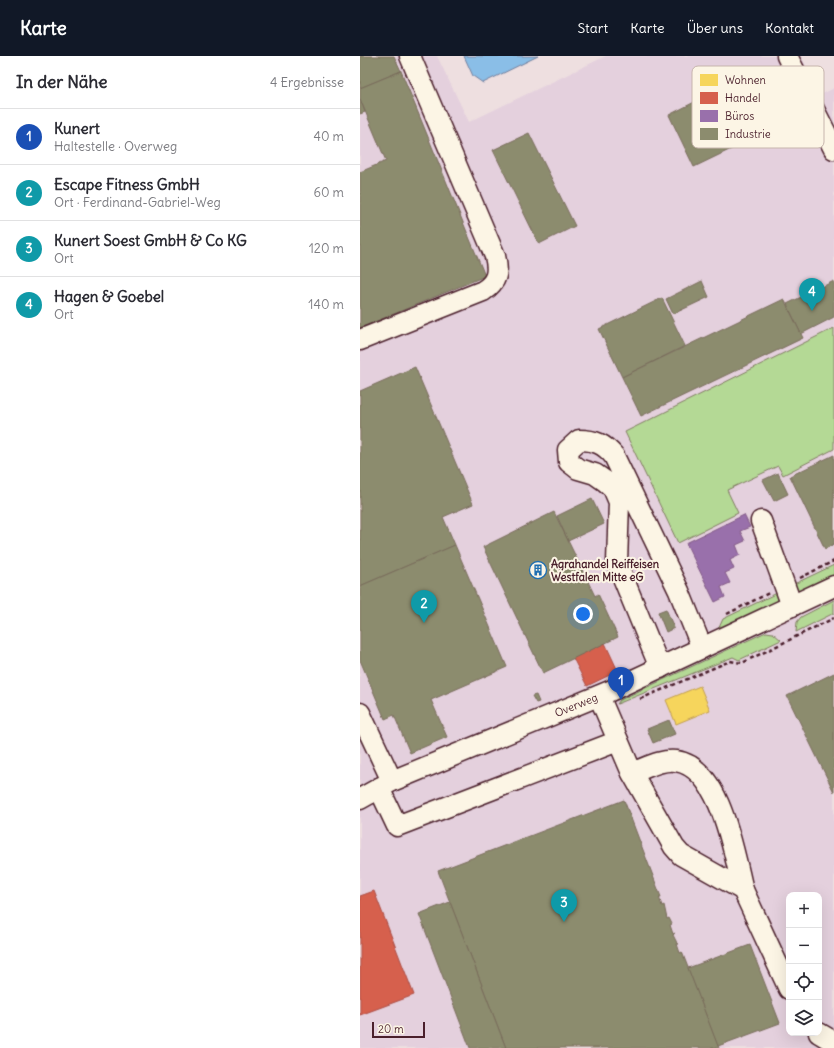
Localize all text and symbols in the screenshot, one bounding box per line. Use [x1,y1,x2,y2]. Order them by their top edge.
text: Karte [20,16,67,40]
text: Start [578,19,608,37]
text: Karte [630,19,665,37]
text: Über uns [687,19,743,37]
text: Kontakt [765,19,814,37]
legend [692,66,824,148]
text: In der Nähe [16,71,108,93]
text: Wohnen [725,73,766,87]
text: 4 Ergebnisse [270,74,344,91]
text: Handel [725,91,760,105]
text: Büros [725,109,754,123]
text: Kunert [54,119,100,138]
text: Industrie [725,127,771,141]
text: 1 [26,128,32,145]
text: 40 m [313,128,344,145]
text: Haltestelle · Overweg [54,138,177,155]
text: Escape Fitness GmbH [54,175,200,194]
text: 2 [25,184,33,201]
text: 60 m [313,184,344,201]
text: Ort · Ferdinand-Gabriel-Weg [54,194,221,211]
text: Kunert Soest GmbH & Co KG [54,231,247,250]
text: 3 [25,240,33,257]
text: 120 m [309,240,344,257]
text: Ort [54,250,74,267]
pin: 4 [799,278,825,311]
text: Hagen & Goebel [54,287,164,306]
text: 4 [25,296,33,313]
text: 140 m [308,296,344,313]
text: Ort [54,306,74,323]
place label: Agrahandel Reiffeisen Westfalen Mitte eG [551,557,660,584]
building icon: Agrahandel Reiffeisen Westfalen Mitte eG [528,560,548,580]
pin: 2 [411,590,437,623]
your location [573,604,593,624]
pin: 1 [608,667,634,700]
street label: Overweg [553,690,599,720]
pin: 3 [551,889,577,922]
map controls [786,892,822,1036]
button: + [786,892,822,928]
button: − [786,928,822,964]
button: locate [786,964,822,1000]
button: layers [786,1000,822,1036]
scale bar [372,1020,425,1039]
text: 20 m [378,1022,404,1036]

